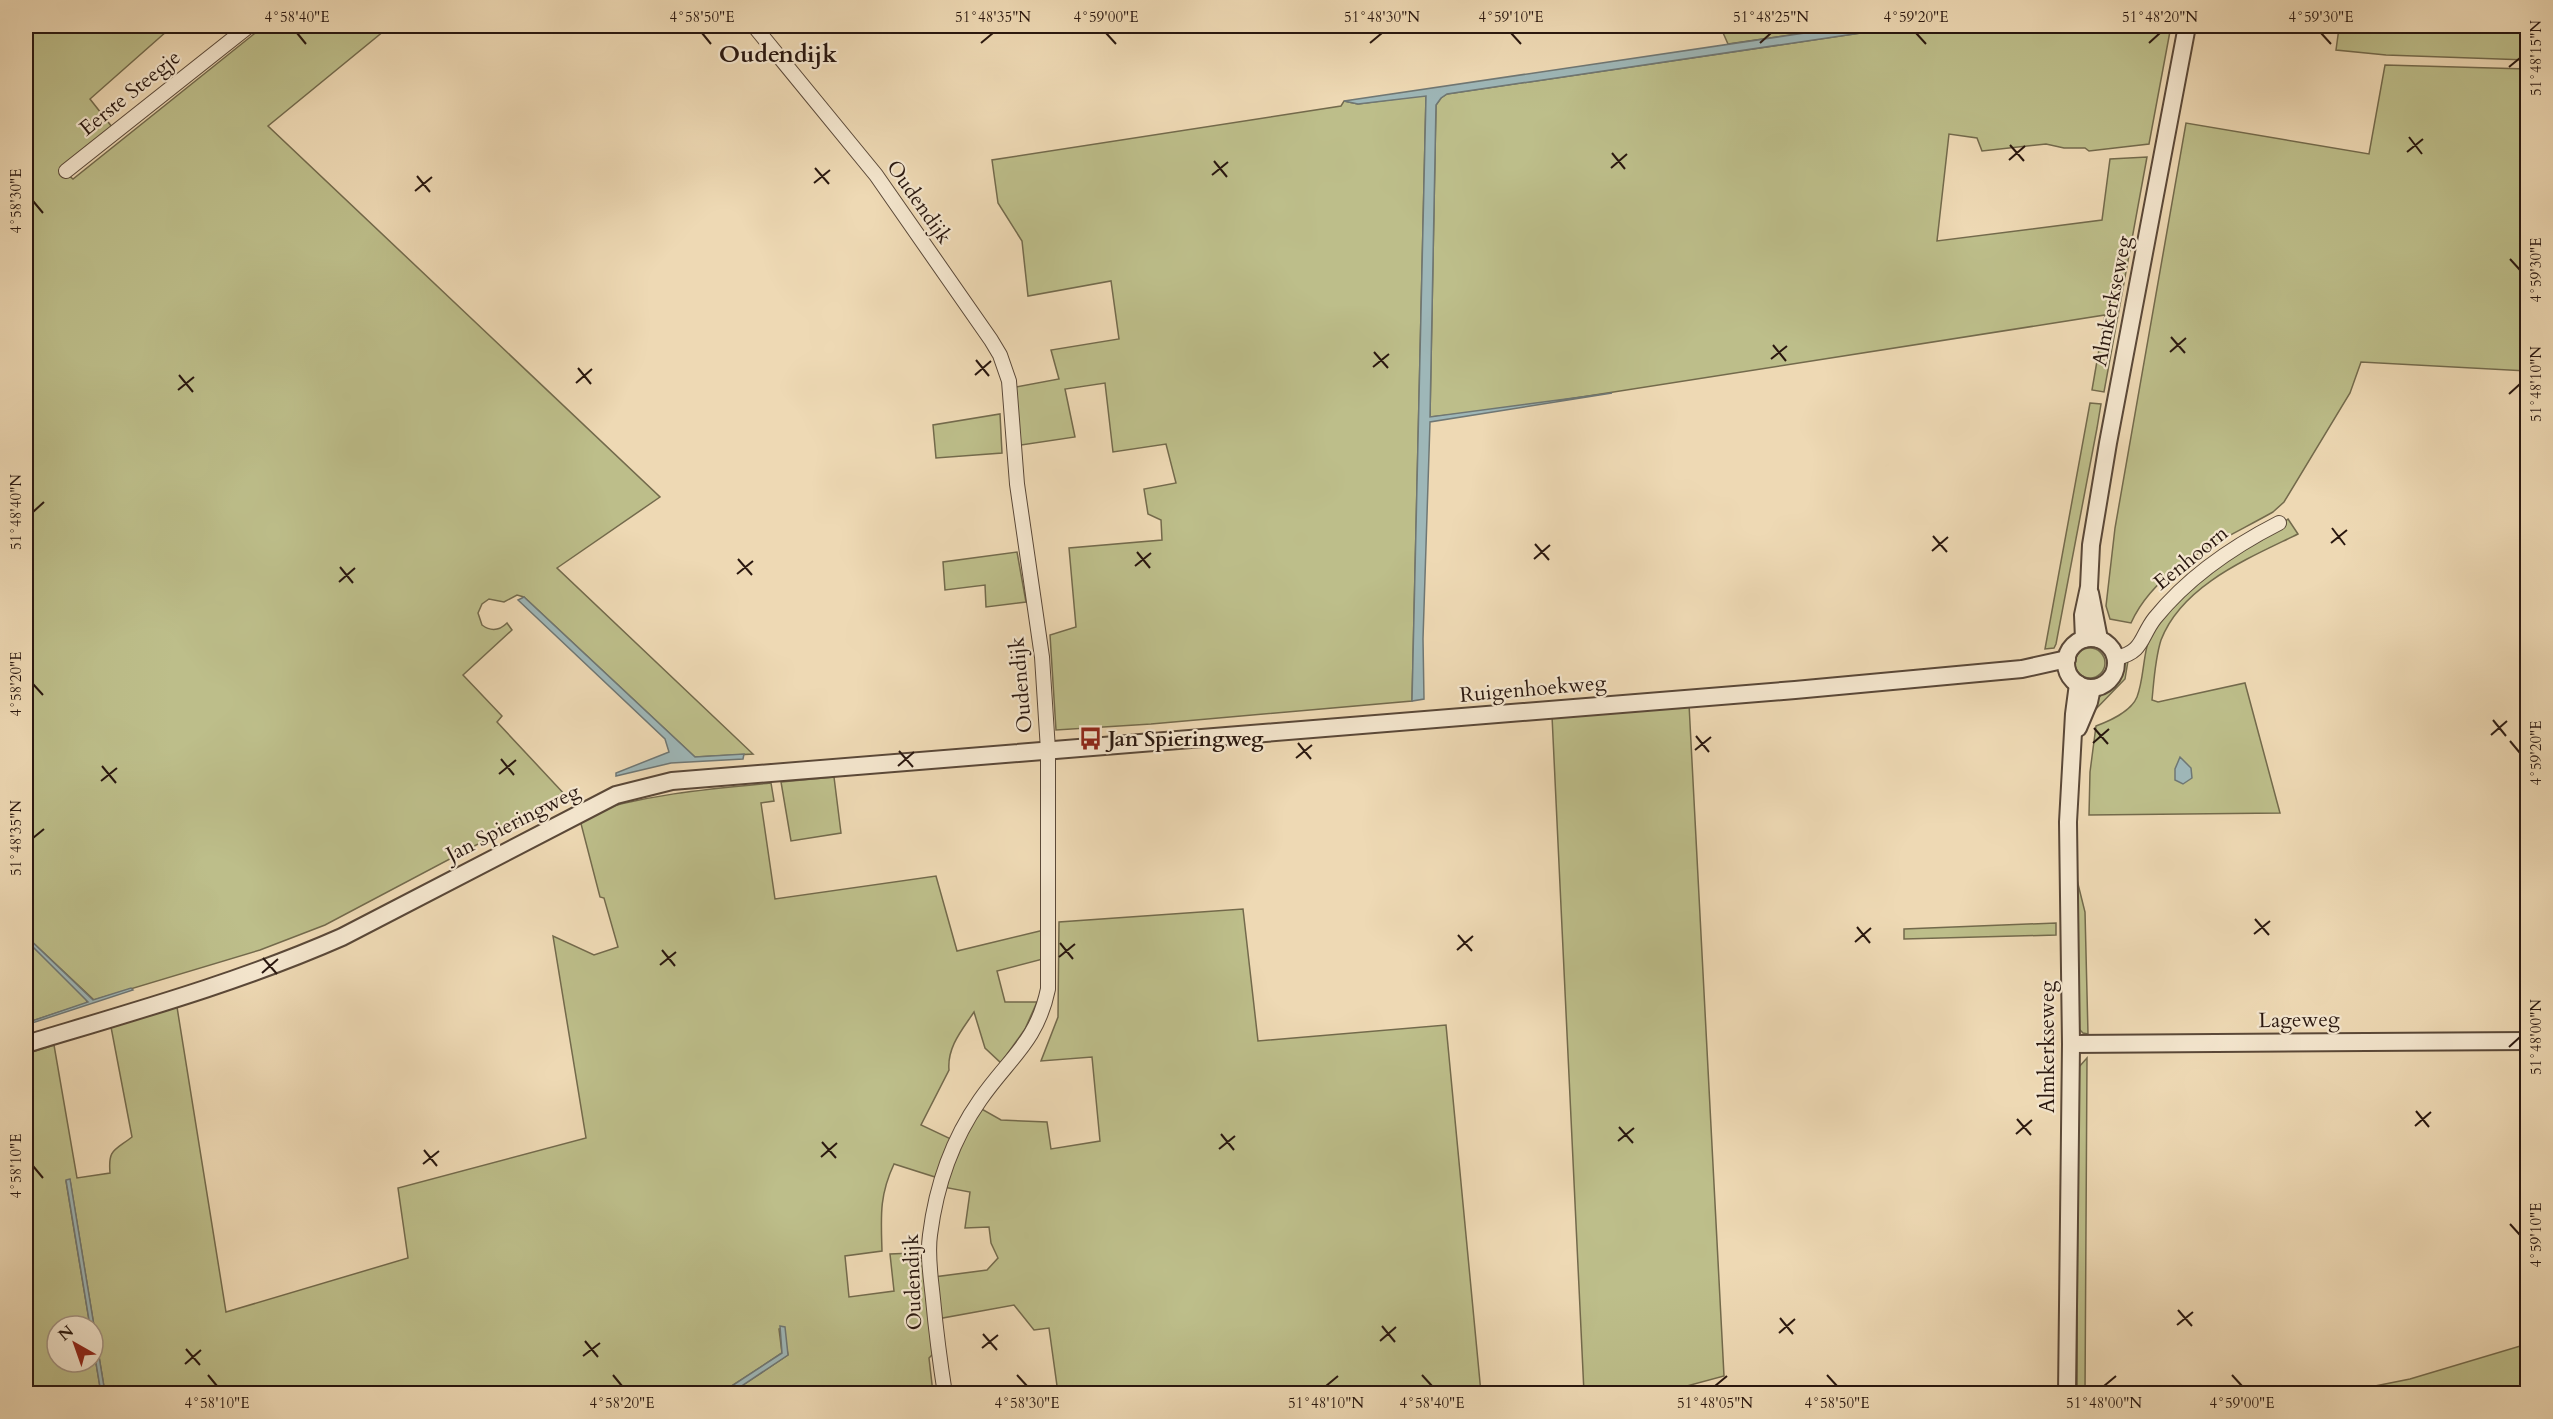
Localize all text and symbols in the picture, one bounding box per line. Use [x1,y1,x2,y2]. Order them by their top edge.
text: 4°58'40"E [265,7,329,27]
text: 4°58'50"E [670,7,734,27]
text: 51°48'35"N [955,7,1031,27]
text: 4°59'00"E [1074,7,1138,27]
text: 51°48'30"N [1344,7,1420,27]
text: 4°59'10"E [1479,7,1543,27]
text: 51°48'25"N [1733,7,1809,27]
text: 4°59'20"E [1884,7,1948,27]
text: 51°48'20"N [2122,7,2198,27]
text: 4°59'30"E [2289,7,2353,27]
text: 51°48'15"N [2526,20,2546,96]
district label: Oudendijk [719,38,837,71]
street label: Eerste Steegje [73,43,187,143]
street label: Oudendijk [879,154,959,250]
text: 4°58'30"E [6,169,26,233]
street label: Almkerkseweg [2085,233,2139,369]
text: 4°59'30"E [2526,238,2546,302]
text: 51°48'10"N [2526,346,2546,422]
text: 51°48'40"N [6,474,26,550]
street label: Eenhoorn [2148,519,2234,597]
street label: Oudendijk [1002,635,1040,734]
text: 4°58'20"E [6,652,26,716]
street label: Ruigenhoekweg [1459,668,1608,710]
text: 4°59'20"E [2526,721,2546,785]
place label: Jan Spieringweg [1105,725,1264,754]
bus stop icon: Jan Spieringweg [1077,726,1103,752]
street label: Jan Spieringweg [439,777,585,870]
text: 51°48'35"N [6,800,26,876]
street label: Almkerkseweg [2033,981,2062,1113]
text: 51°48'00"N [2526,999,2546,1075]
street label: Lageweg [2258,1005,2340,1035]
text: 4°58'10"E [6,1134,26,1198]
text: 4°59'10"E [2526,1203,2546,1267]
street label: Oudendijk [897,1232,929,1331]
north arrow [45,1314,105,1374]
text: N [54,1320,78,1346]
text: 4°58'10"E [185,1393,249,1413]
text: 4°58'20"E [590,1393,654,1413]
text: 4°58'30"E [995,1393,1059,1413]
text: 51°48'10"N [1288,1393,1364,1413]
text: 4°58'40"E [1400,1393,1464,1413]
text: 51°48'05"N [1677,1393,1753,1413]
text: 4°58'50"E [1805,1393,1869,1413]
text: 51°48'00"N [2066,1393,2142,1413]
text: 4°59'00"E [2210,1393,2274,1413]

